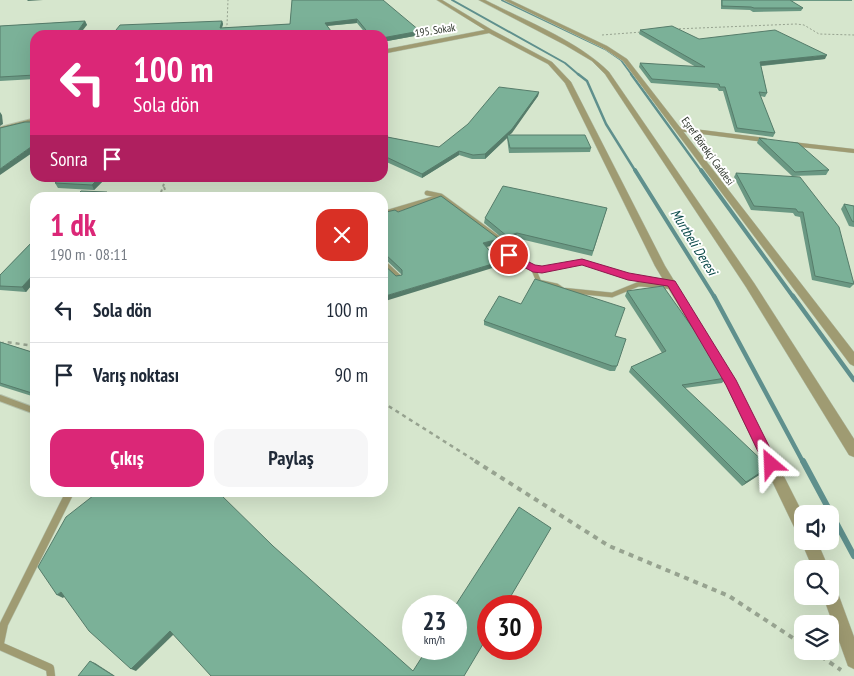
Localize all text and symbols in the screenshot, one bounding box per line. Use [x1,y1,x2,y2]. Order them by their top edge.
street label: 195. Sokak [414,20,457,40]
text: 100 m [133,46,214,92]
icon: left [50,50,115,115]
text: Sola dön [133,90,199,118]
street label: Eşref Börekçi Caddesi [679,114,737,188]
icon: arrive [98,145,126,173]
text: Sonra [50,147,88,171]
text: 1 dk [50,205,96,244]
water label: Murtbeli Deresi [667,206,722,280]
button: close [316,209,368,261]
pin [488,234,530,276]
icon: arrive [495,241,523,269]
text: 190 m · 08:11 [50,244,128,264]
icon: left [50,296,78,324]
text: Sola dön [93,298,152,322]
text: 100 m [326,298,368,322]
icon: arrive [50,361,78,389]
text: Varış noktası [93,363,179,387]
text: 90 m [335,363,368,387]
button: Çıkış [50,429,204,487]
button: Paylaş [214,429,368,487]
position arrow [744,437,796,489]
map controls [794,505,839,660]
button: sound [794,505,839,550]
button: search [794,560,839,605]
speed limit sign: 30 [477,595,542,660]
text: 23 [423,605,446,637]
button: layers [794,615,839,660]
text: km/h [424,632,445,647]

